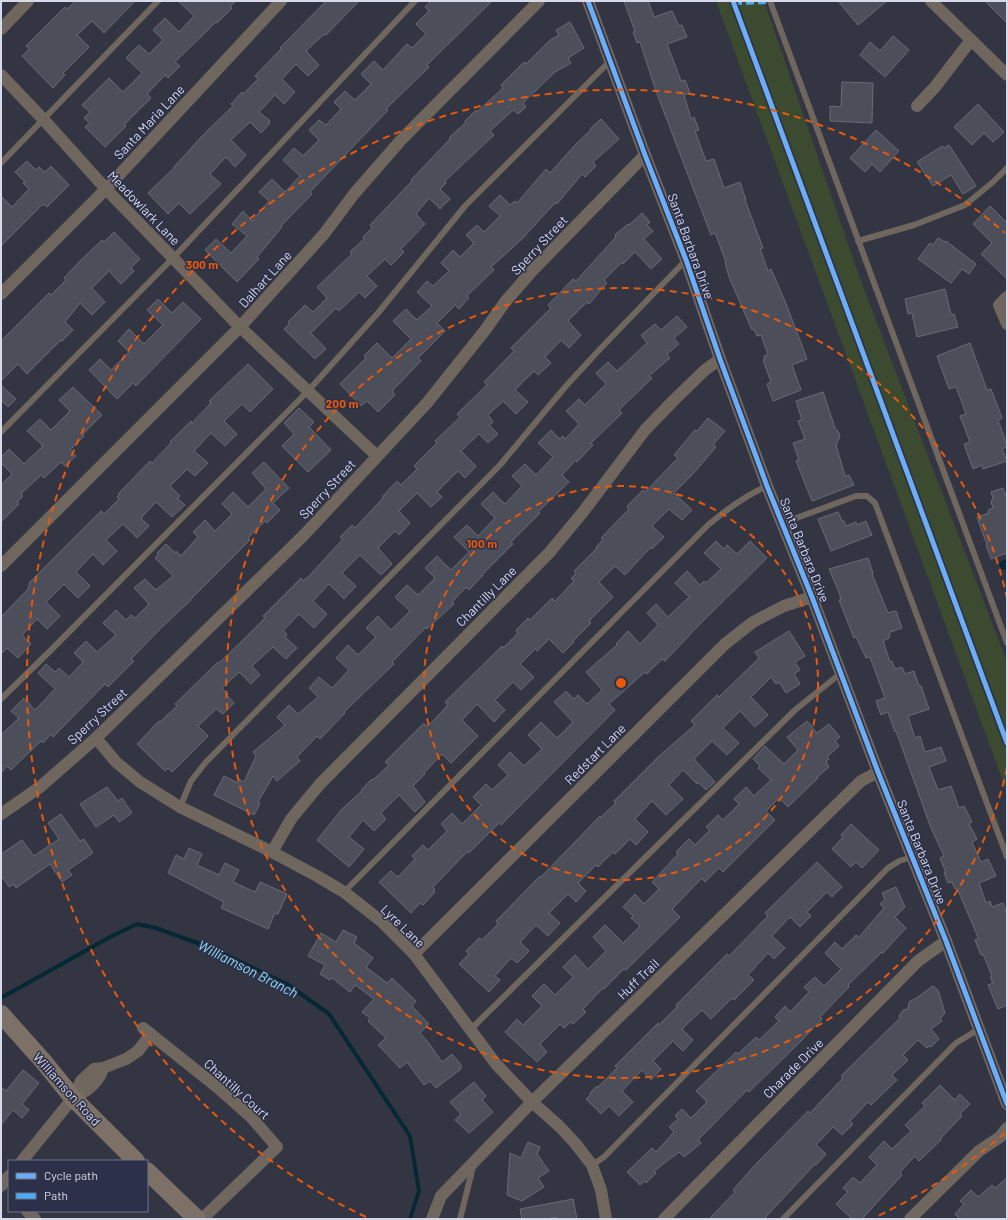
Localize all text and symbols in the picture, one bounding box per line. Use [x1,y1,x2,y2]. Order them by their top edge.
street label: Santa Maria Lane [110,81,188,163]
street label: Meadowlark Lane [104,167,184,249]
street label: Santa Barbara Drive [664,191,718,301]
street label: Sperry Street [507,212,571,278]
street label: Dalhart Lane [235,247,295,311]
text: 300 m [186,257,218,271]
text: 200 m [326,396,358,410]
street label: Sperry Street [295,456,359,522]
street label: Santa Barbara Drive [777,495,833,605]
text: 100 m [467,536,497,550]
street label: Chantilly Lane [452,562,520,630]
centre of rings [614,676,628,690]
street label: Sperry Street [64,684,130,748]
street label: Redstart Lane [561,720,629,788]
street label: Santa Barbara Drive [894,797,950,907]
street label: Lyre Lane [378,901,428,951]
water label: Williamson Branch [195,936,301,1001]
street label: Huff Trail [614,955,662,1003]
street label: Charade Drive [760,1035,826,1101]
street label: Williamson Road [30,1049,104,1129]
street label: Chantilly Court [201,1055,273,1123]
legend [8,1160,148,1212]
text: Cycle path [44,1168,98,1182]
text: Path [44,1188,68,1202]

